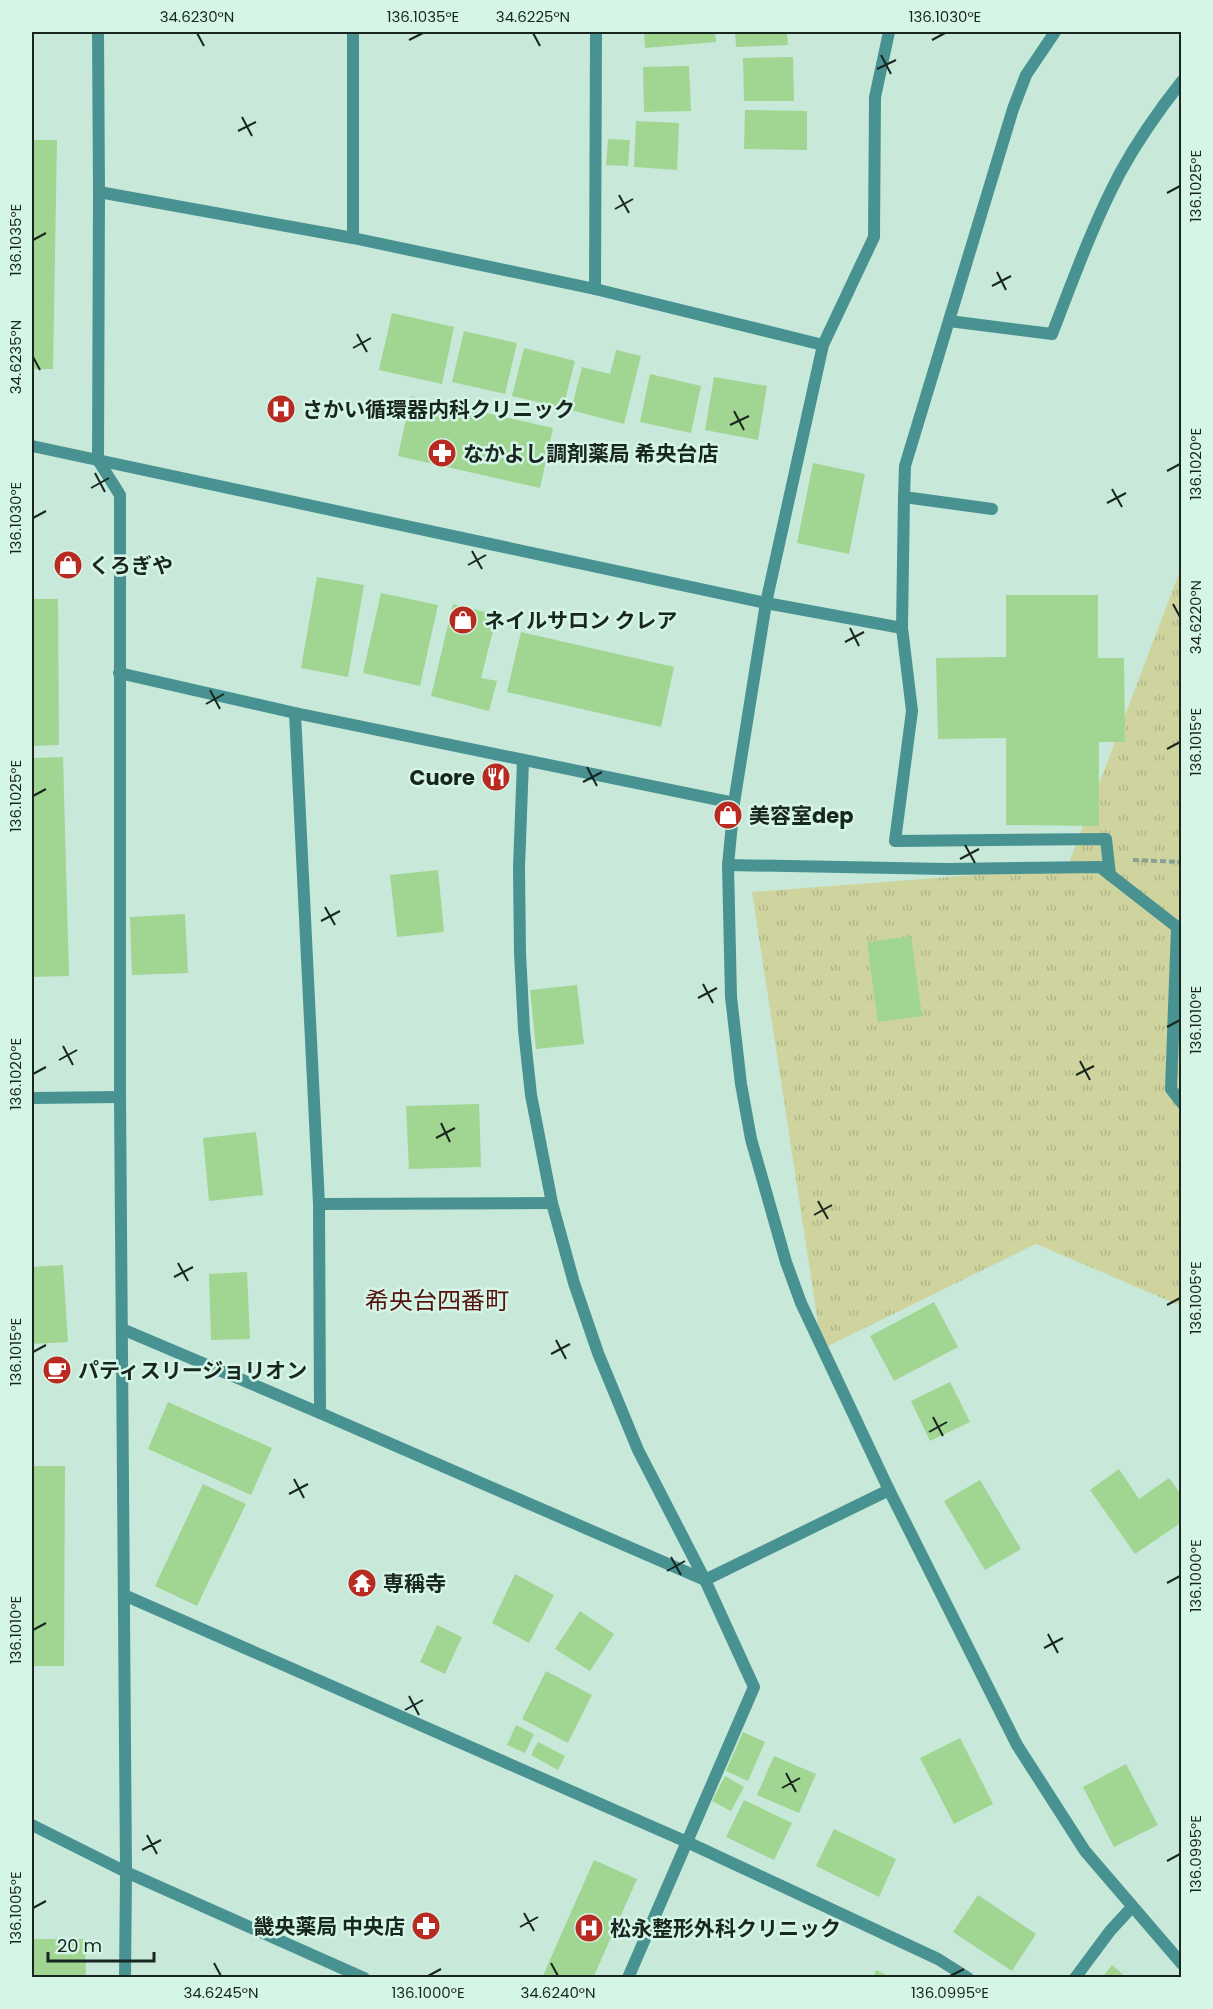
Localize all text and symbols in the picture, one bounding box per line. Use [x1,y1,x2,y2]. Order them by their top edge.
text: 34.6230°N [160,6,234,27]
text: 136.1035°E [387,6,459,27]
text: 34.6225°N [496,6,570,27]
text: 136.1030°E [909,6,981,27]
text: 136.1025°E [1185,150,1206,222]
text: 136.1035°E [5,204,26,276]
text: 34.6235°N [5,320,26,394]
hospital icon: さかい循環器内科クリニック [265,393,297,425]
place label: さかい循環器内科クリニック [302,395,575,424]
text: 136.1020°E [1185,428,1206,500]
pharmacy icon: なかよし調剤薬局 希央台店 [426,437,458,469]
place label: なかよし調剤薬局 希央台店 [463,439,718,468]
text: 136.1030°E [5,482,26,554]
shop icon: くろぎや [52,549,84,581]
place label: くろぎや [89,551,173,580]
text: 34.6220°N [1185,580,1206,654]
shop icon: ネイルサロン クレア [447,604,479,636]
place label: ネイルサロン クレア [484,606,677,635]
text: 136.1015°E [1185,708,1206,776]
text: 136.1025°E [5,760,26,832]
restaurant icon: Cuore [480,761,512,793]
place label: Cuore [410,763,475,792]
shop icon: 美容室dep [712,799,744,831]
place label: 美容室dep [749,801,853,830]
text: 136.1010°E [1185,986,1206,1054]
text: 136.1020°E [5,1038,26,1110]
text: 136.1005°E [1185,1261,1206,1335]
district label: 希央台四番町 [365,1284,509,1317]
text: 136.1015°E [5,1318,26,1386]
cafe icon: パティスリージョリオン [41,1354,73,1386]
place label: パティスリージョリオン [78,1356,307,1385]
text: 136.1000°E [1185,1539,1206,1613]
temple icon: 専稱寺 [346,1567,378,1599]
place label: 専稱寺 [383,1569,446,1598]
text: 136.1010°E [5,1596,26,1664]
text: 136.0995°E [1185,1815,1206,1893]
text: 136.1005°E [5,1871,26,1945]
pharmacy icon: 畿央薬局 中央店 [410,1910,442,1942]
place label: 畿央薬局 中央店 [254,1912,405,1941]
hospital icon: 松永整形外科クリニック [573,1912,605,1944]
place label: 松永整形外科クリニック [610,1914,841,1943]
scale bar [48,1925,154,1963]
text: 20 m [57,1933,102,1958]
text: 34.6245°N [183,1982,259,2003]
text: 136.1000°E [391,1982,465,2003]
text: 34.6240°N [520,1982,596,2003]
text: 136.0995°E [911,1982,989,2003]

